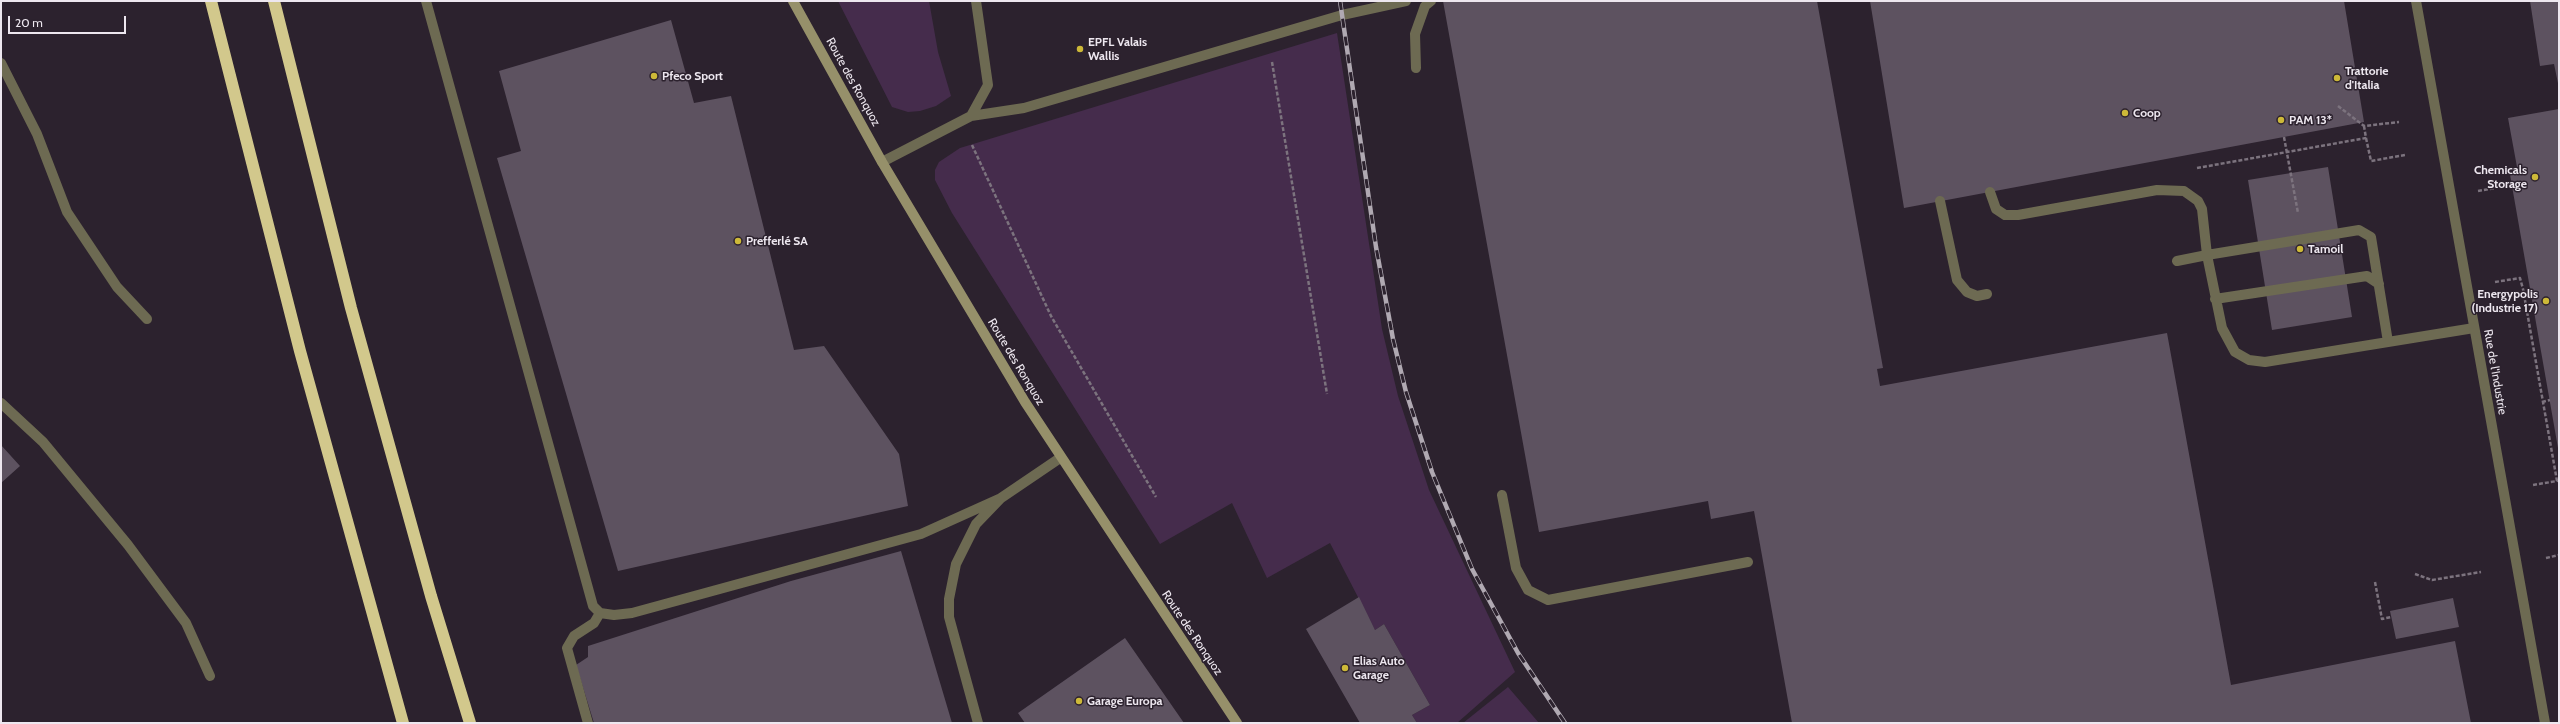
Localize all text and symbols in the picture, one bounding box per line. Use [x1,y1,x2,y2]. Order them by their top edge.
scale bar [10,8,128,34]
text: 20 m [15,15,43,30]
street label: Route des Ronquoz [823,35,883,129]
place label: EPFL Valais Wallis [1088,35,1147,63]
marker: EPFL Valais Wallis [1075,44,1085,54]
place label: Trattorie d'Italia [2345,64,2389,92]
place label: Pfeco Sport [662,69,723,83]
marker: Pfeco Sport [649,71,659,81]
marker: Trattorie d'Italia [2332,73,2342,83]
place label: Coop [2133,106,2161,120]
marker: Coop [2120,108,2130,118]
place label: PAM 13* [2289,113,2332,127]
marker: PAM 13* [2276,115,2286,125]
place label: Chemicals Storage [2474,163,2527,191]
marker: Chemicals Storage [2530,172,2540,182]
place label: Prefferlé SA [746,234,808,248]
marker: Prefferlé SA [733,236,743,246]
place label: Tamoil [2308,242,2343,256]
marker: Tamoil [2295,244,2305,254]
place label: Energypolis (Industrie 17) [2471,287,2538,315]
marker: Energypolis (Industrie 17) [2541,296,2551,306]
street label: Route des Ronquoz [984,316,1048,408]
street label: Rue de l'Industrie [2480,328,2510,416]
street label: Route des Ronquoz [1158,588,1226,678]
place label: Elias Auto Garage [1353,654,1405,682]
marker: Elias Auto Garage [1340,663,1350,673]
place label: Garage Europa [1087,694,1162,708]
marker: Garage Europa [1074,696,1084,706]

